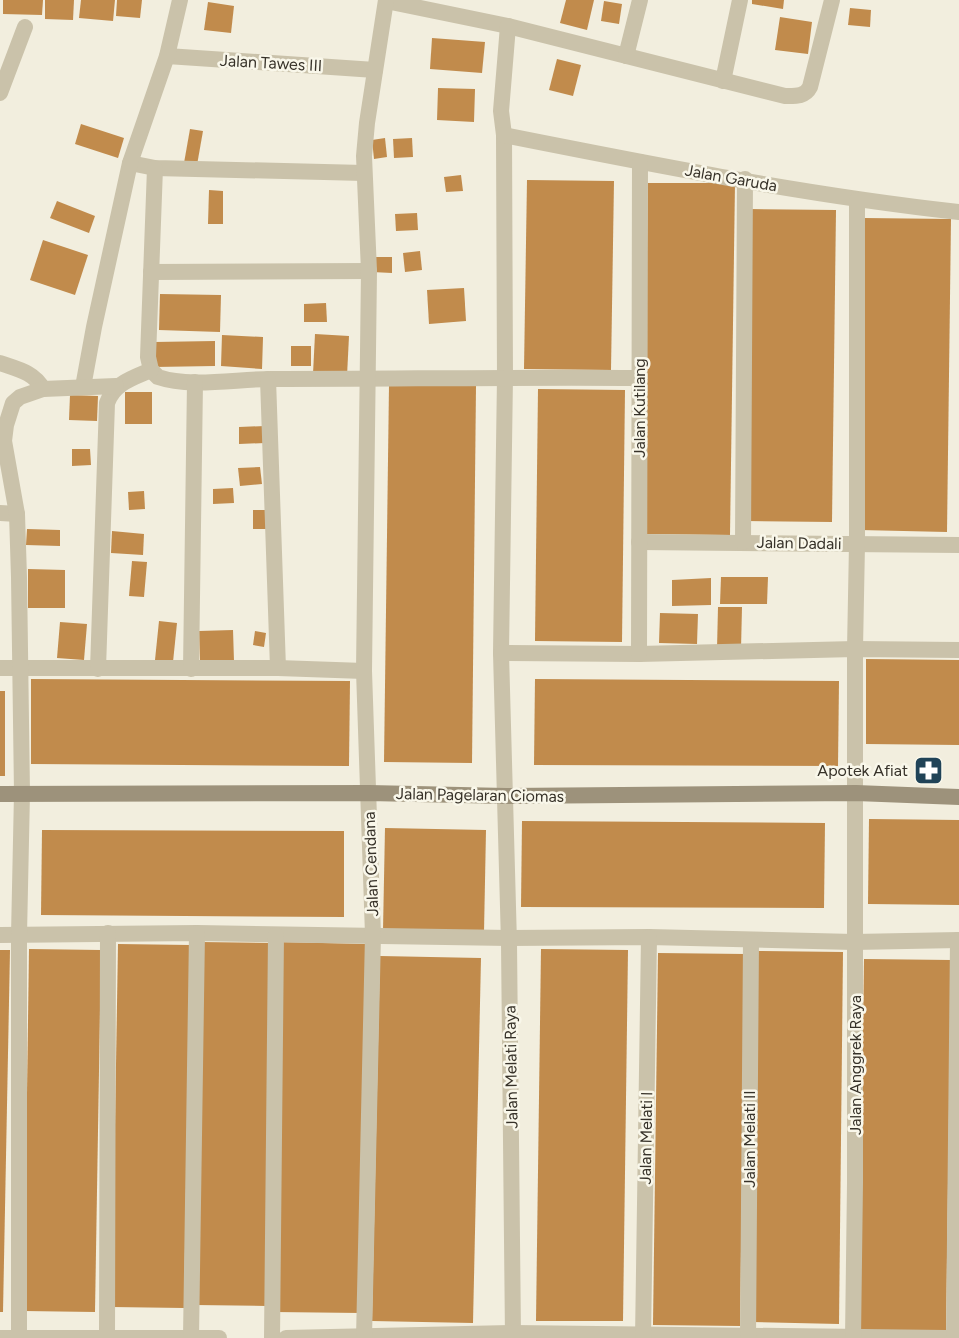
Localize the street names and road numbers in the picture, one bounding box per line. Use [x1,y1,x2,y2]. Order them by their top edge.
street label: Jalan Tawes III [219,51,323,75]
street label: Jalan Garuda [683,161,779,195]
street label: Jalan Kutilang [630,358,649,458]
street label: Jalan Dadali [756,533,842,553]
street label: Jalan Pagelaran Ciomas [396,784,564,806]
street label: Jalan Cendana [360,811,382,917]
street label: Jalan Anggrek Raya [846,995,865,1135]
street label: Jalan Melati Raya [500,1005,522,1129]
street label: Jalan Melati II [740,1090,759,1188]
street label: Jalan Melati I [636,1091,656,1185]

